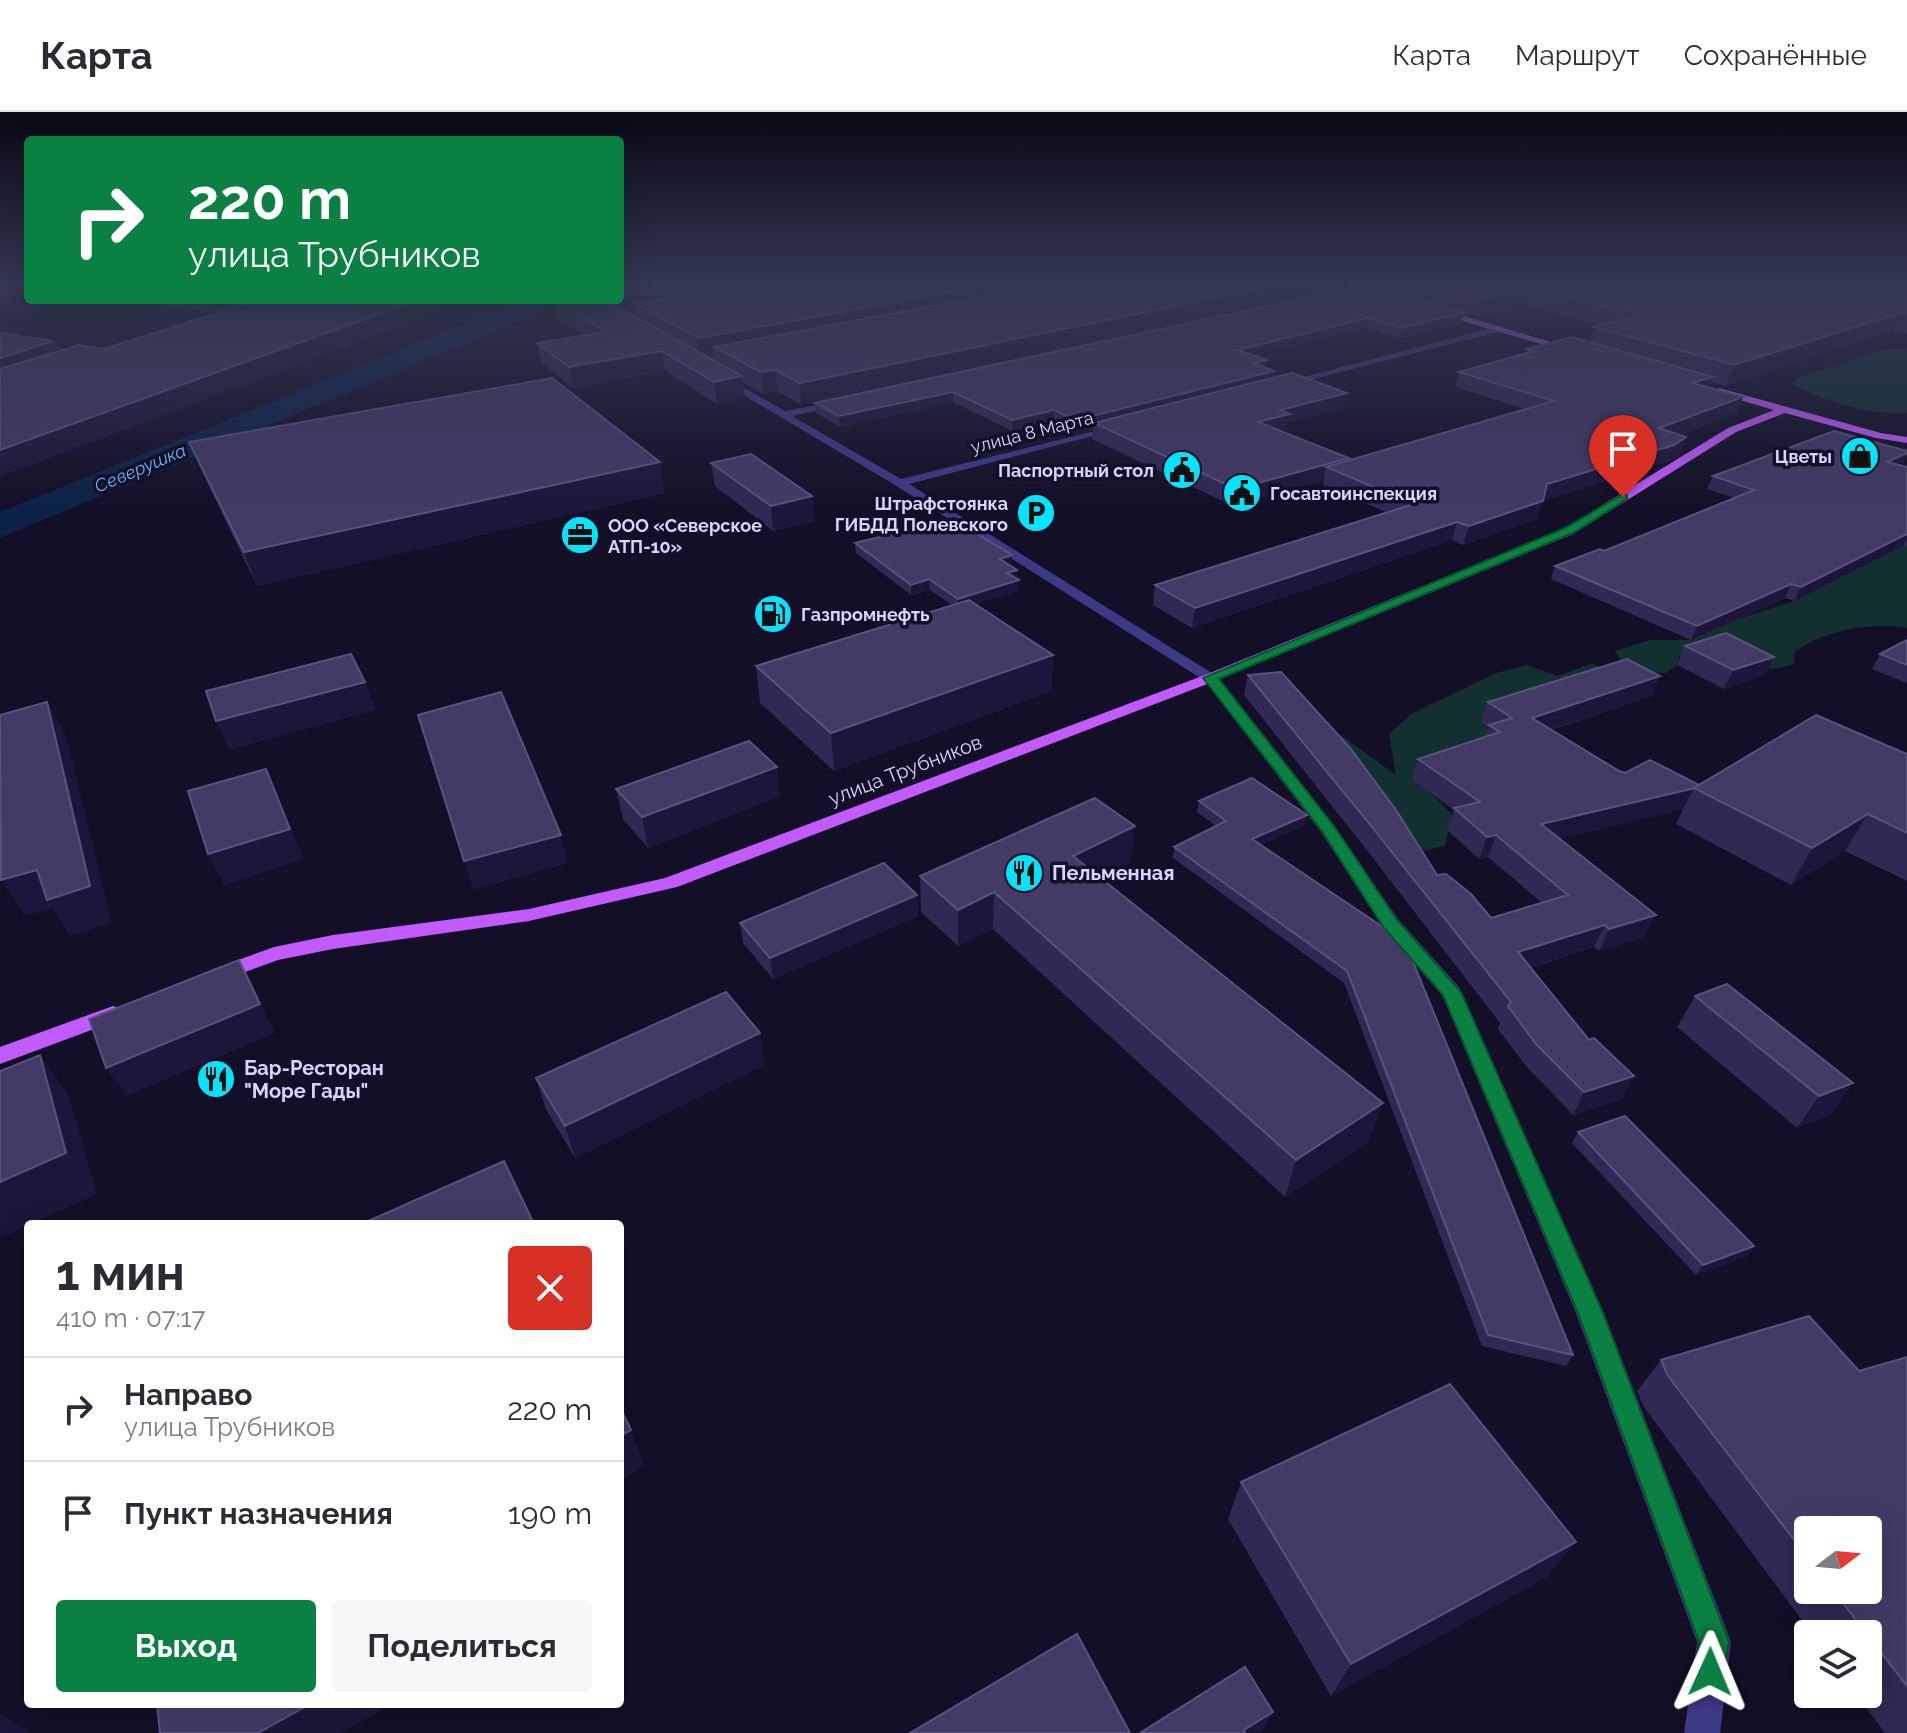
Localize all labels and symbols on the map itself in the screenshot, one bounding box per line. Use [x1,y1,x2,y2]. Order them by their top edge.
street label: улица 8 Марта [968,407,1096,457]
pin [1589,415,1657,497]
shop icon: Цветы [1839,435,1881,477]
water label: Северушка [91,439,189,497]
place label: Цветы [1775,446,1832,467]
public building icon: Паспортный стол [1161,449,1203,491]
place label: Паспортный стол [998,460,1154,481]
public building icon: Госавтоинспекция [1221,472,1263,514]
place label: Госавтоинспекция [1270,483,1437,504]
parking icon: Штрафстоянка ГИБДД Полевского [1015,492,1057,534]
place label: Штрафстоянка ГИБДД Полевского [835,493,1008,535]
office icon: ООО «Северское АТП-10» [559,514,601,556]
place label: ООО «Северское АТП-10» [608,515,762,557]
fuel station icon: Газпромнефть [752,593,794,635]
place label: Газпромнефть [801,604,930,625]
street label: улица Трубников [825,730,985,810]
restaurant icon: Пельменная [1003,852,1045,894]
place label: Пельменная [1052,861,1174,885]
place label: Бар-Ресторан "Море Гады" [244,1056,384,1103]
restaurant icon: Бар-Ресторан "Море Гады" [195,1058,237,1100]
north arrow [1794,1516,1882,1604]
position arrow [1668,1630,1752,1714]

